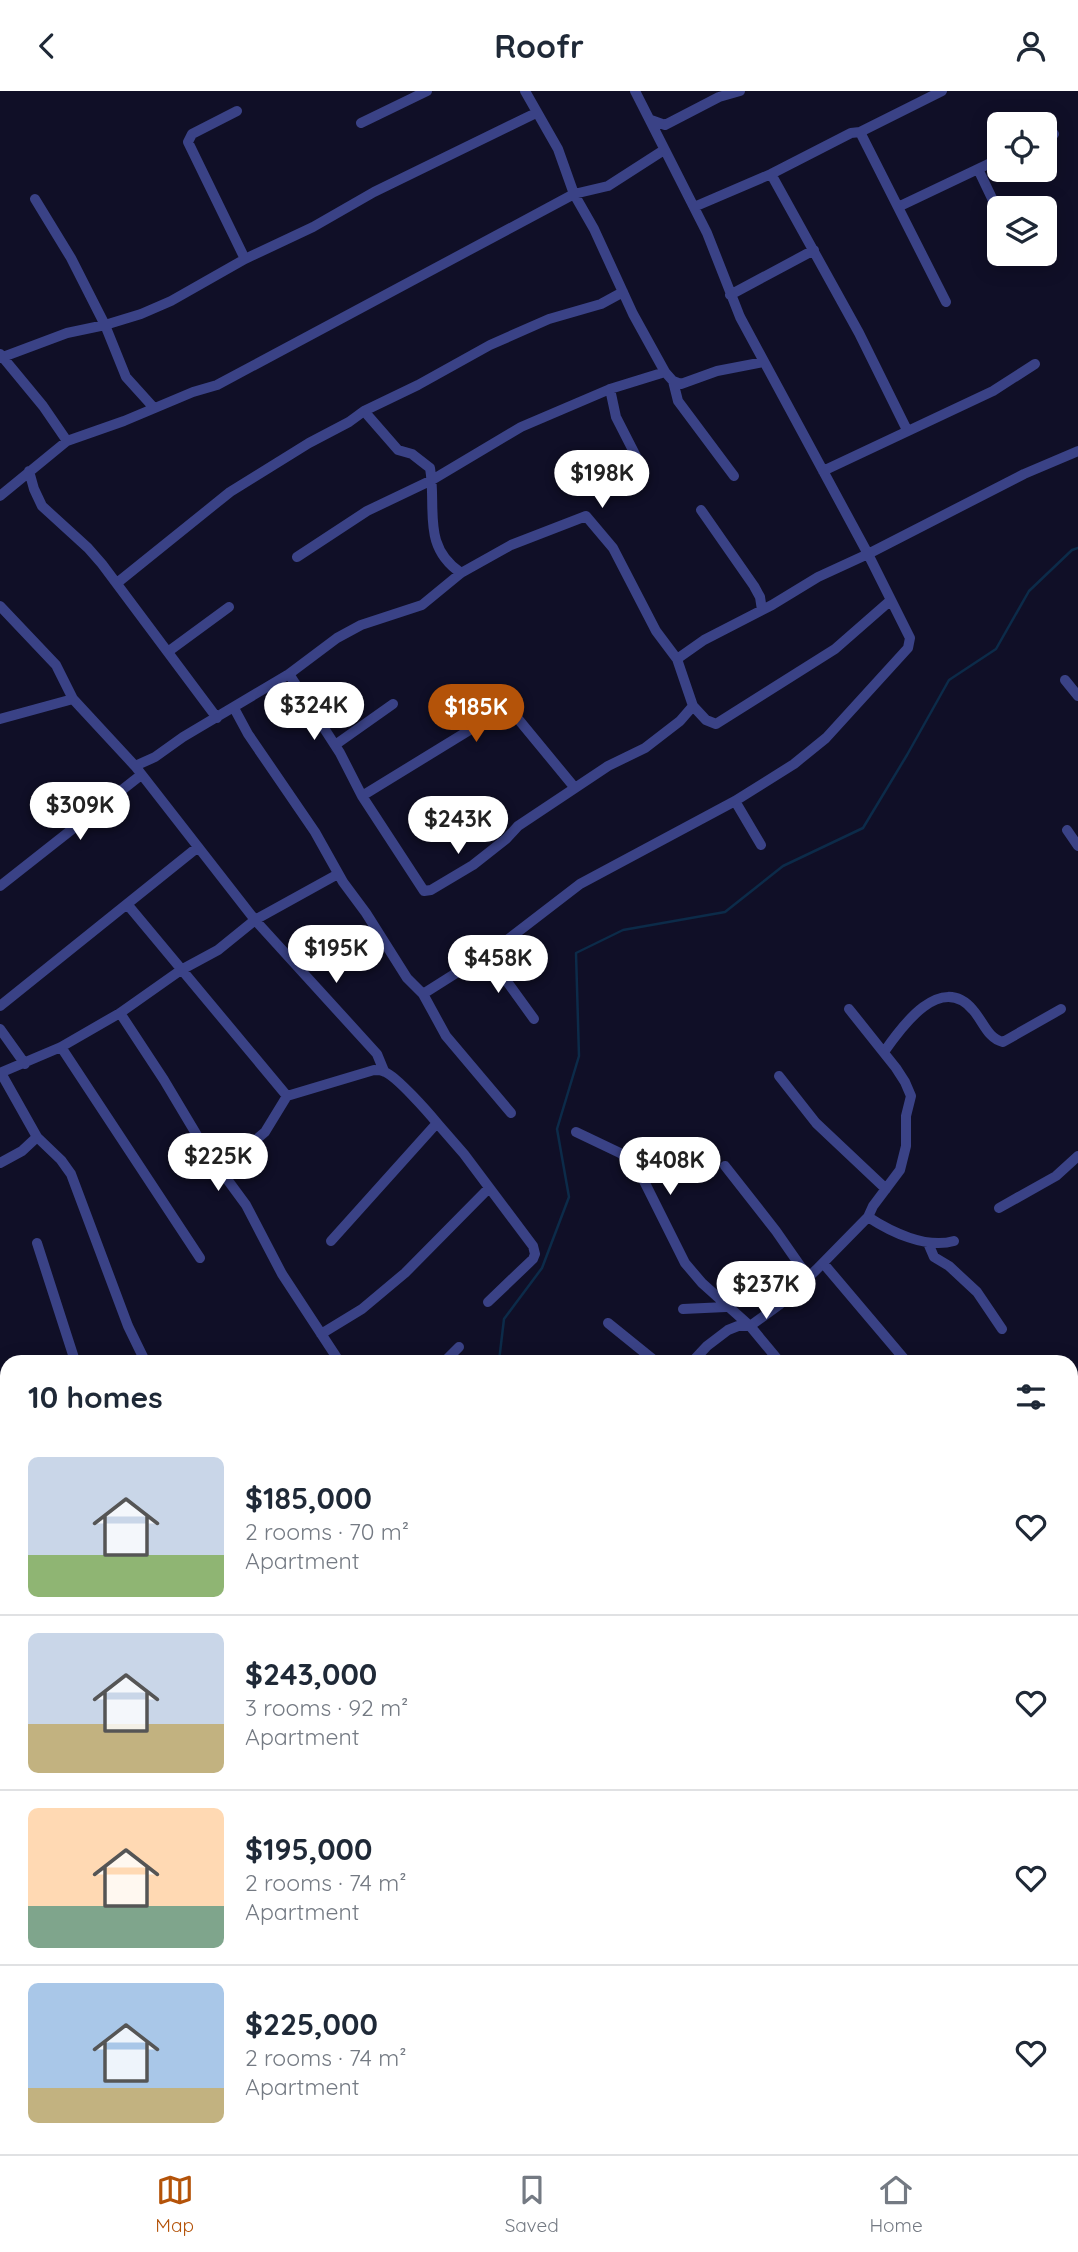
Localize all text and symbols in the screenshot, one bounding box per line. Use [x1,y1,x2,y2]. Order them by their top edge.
text: Roofr [494,26,584,66]
icon: back [28,27,66,65]
icon: person [1012,27,1050,65]
map controls [987,112,1057,266]
button: locate [987,112,1057,182]
button: layers [987,196,1057,266]
pin: $198K [553,451,651,510]
text: $198K [570,458,634,487]
pin: $324K [265,683,363,742]
pin: $185K [427,685,525,744]
text: $324K [280,690,348,719]
text: $185K [444,692,508,721]
pin: $309K [31,783,129,842]
text: $309K [46,790,114,819]
pin: $243K [409,797,507,856]
text: $243K [424,804,492,833]
pin: $195K [287,925,385,985]
text: $195K [304,933,368,962]
pin: $458K [449,935,547,995]
text: $458K [464,943,532,972]
pin: $225K [169,1133,267,1193]
pin: $408K [621,1137,719,1197]
text: $225K [184,1141,252,1170]
text: $408K [635,1145,705,1174]
pin: $237K [717,1261,815,1321]
text: $237K [733,1269,799,1298]
text: 10 homes [28,1378,163,1416]
icon: filters [1012,1378,1050,1416]
text: $185,000 [245,1479,372,1517]
icon: home [84,1485,168,1569]
icon: heart [1012,1508,1050,1546]
text: 2 rooms · 70 m² [245,1517,409,1546]
text: Apartment [245,1546,359,1575]
text: $243,000 [245,1655,377,1693]
icon: home [84,1661,168,1745]
icon: heart [1012,1684,1050,1722]
text: 3 rooms · 92 m² [245,1693,408,1722]
text: Apartment [245,1722,359,1751]
text: $195,000 [245,1830,372,1868]
icon: home [84,1836,168,1920]
icon: heart [1012,1859,1050,1897]
text: 2 rooms · 74 m² [245,1868,407,1897]
text: Apartment [245,1897,359,1926]
text: $225,000 [245,2005,378,2043]
icon: home [84,2011,168,2095]
icon: heart [1012,2034,1050,2072]
text: 2 rooms · 74 m² [245,2043,407,2072]
text: Apartment [245,2072,359,2101]
tab: Map [155,2171,194,2237]
tab: Saved [505,2171,559,2237]
tab: Home [869,2171,923,2237]

